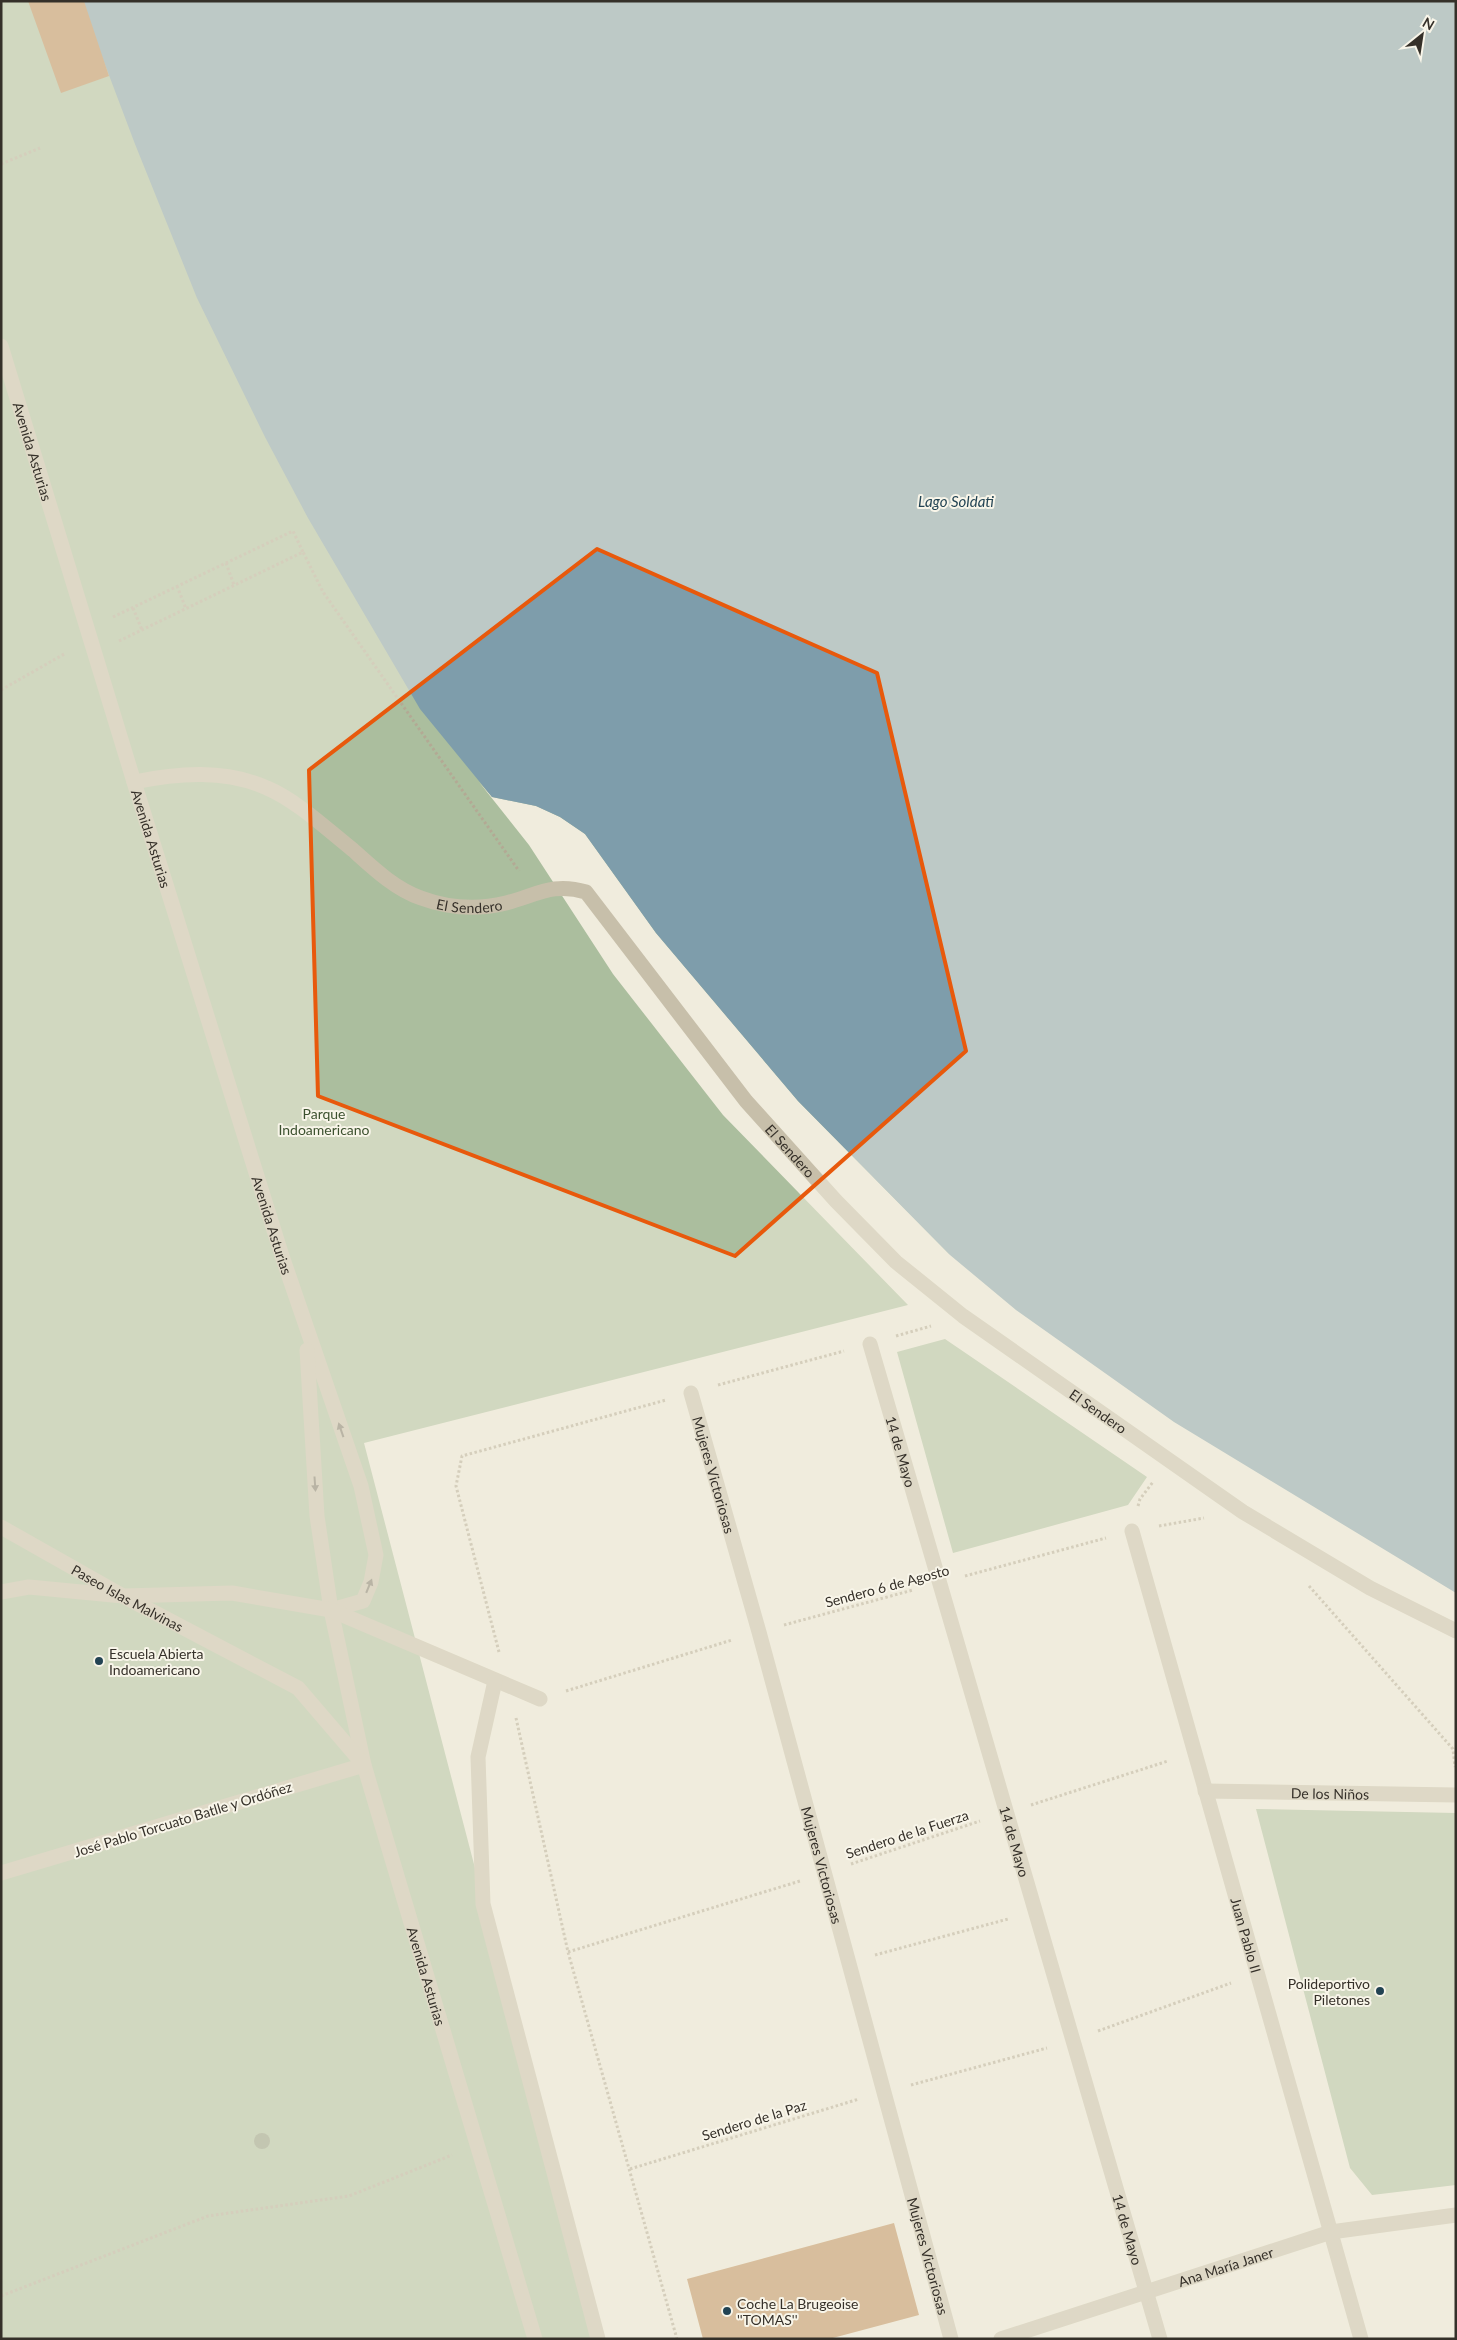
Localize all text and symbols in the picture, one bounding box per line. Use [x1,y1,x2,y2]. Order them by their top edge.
north arrow [1397,10,1447,60]
text: N [1420,13,1438,33]
street label: Avenida Asturias [10,400,56,503]
water label: Lago Soldati [918,492,994,510]
street label: Avenida Asturias [128,787,175,890]
street label: El Sendero [435,895,504,916]
park label: Parque Indoamericano [278,1105,370,1138]
street label: El Sendero [762,1120,819,1181]
street label: Avenida Asturias [249,1174,296,1277]
street label: El Sendero [1067,1385,1130,1437]
street label: Mujeres Victoriosas [690,1414,739,1535]
street label: 14 de Mayo [883,1414,920,1489]
one-way arrow [337,1422,345,1437]
one-way arrow [312,1476,320,1492]
street label: Paseo Islas Malvinas [69,1560,186,1635]
street label: Sendero 6 de Agosto [823,1561,951,1611]
one-way arrow [365,1578,373,1593]
place label: Escuela Abierta Indoamericano [109,1645,203,1678]
marker: Escuela Abierta Indoamericano [93,1655,105,1667]
street label: José Pablo Torcuato Batlle y Ordóñez [72,1778,294,1860]
street label: De los Niños [1291,1784,1369,1802]
street label: 14 de Mayo [997,1804,1033,1879]
street label: Mujeres Victoriosas [798,1805,846,1926]
street label: Sendero de la Fuerza [844,1806,971,1862]
street label: Juan Pablo II [1228,1895,1265,1975]
street label: Avenida Asturias [404,1925,450,2028]
place label: Polideportivo Piletones [1288,1975,1370,2008]
marker: Polideportivo Piletones [1374,1985,1386,1997]
street label: Sendero de la Paz [700,2096,808,2144]
street label: 14 de Mayo [1110,2192,1146,2267]
street label: Mujeres Victoriosas [904,2195,952,2316]
street label: Ana María Janer [1176,2243,1275,2290]
place label: Coche La Brugeoise ''TOMAS'' [737,2295,858,2328]
marker: Coche La Brugeoise ''TOMAS'' [721,2305,733,2317]

